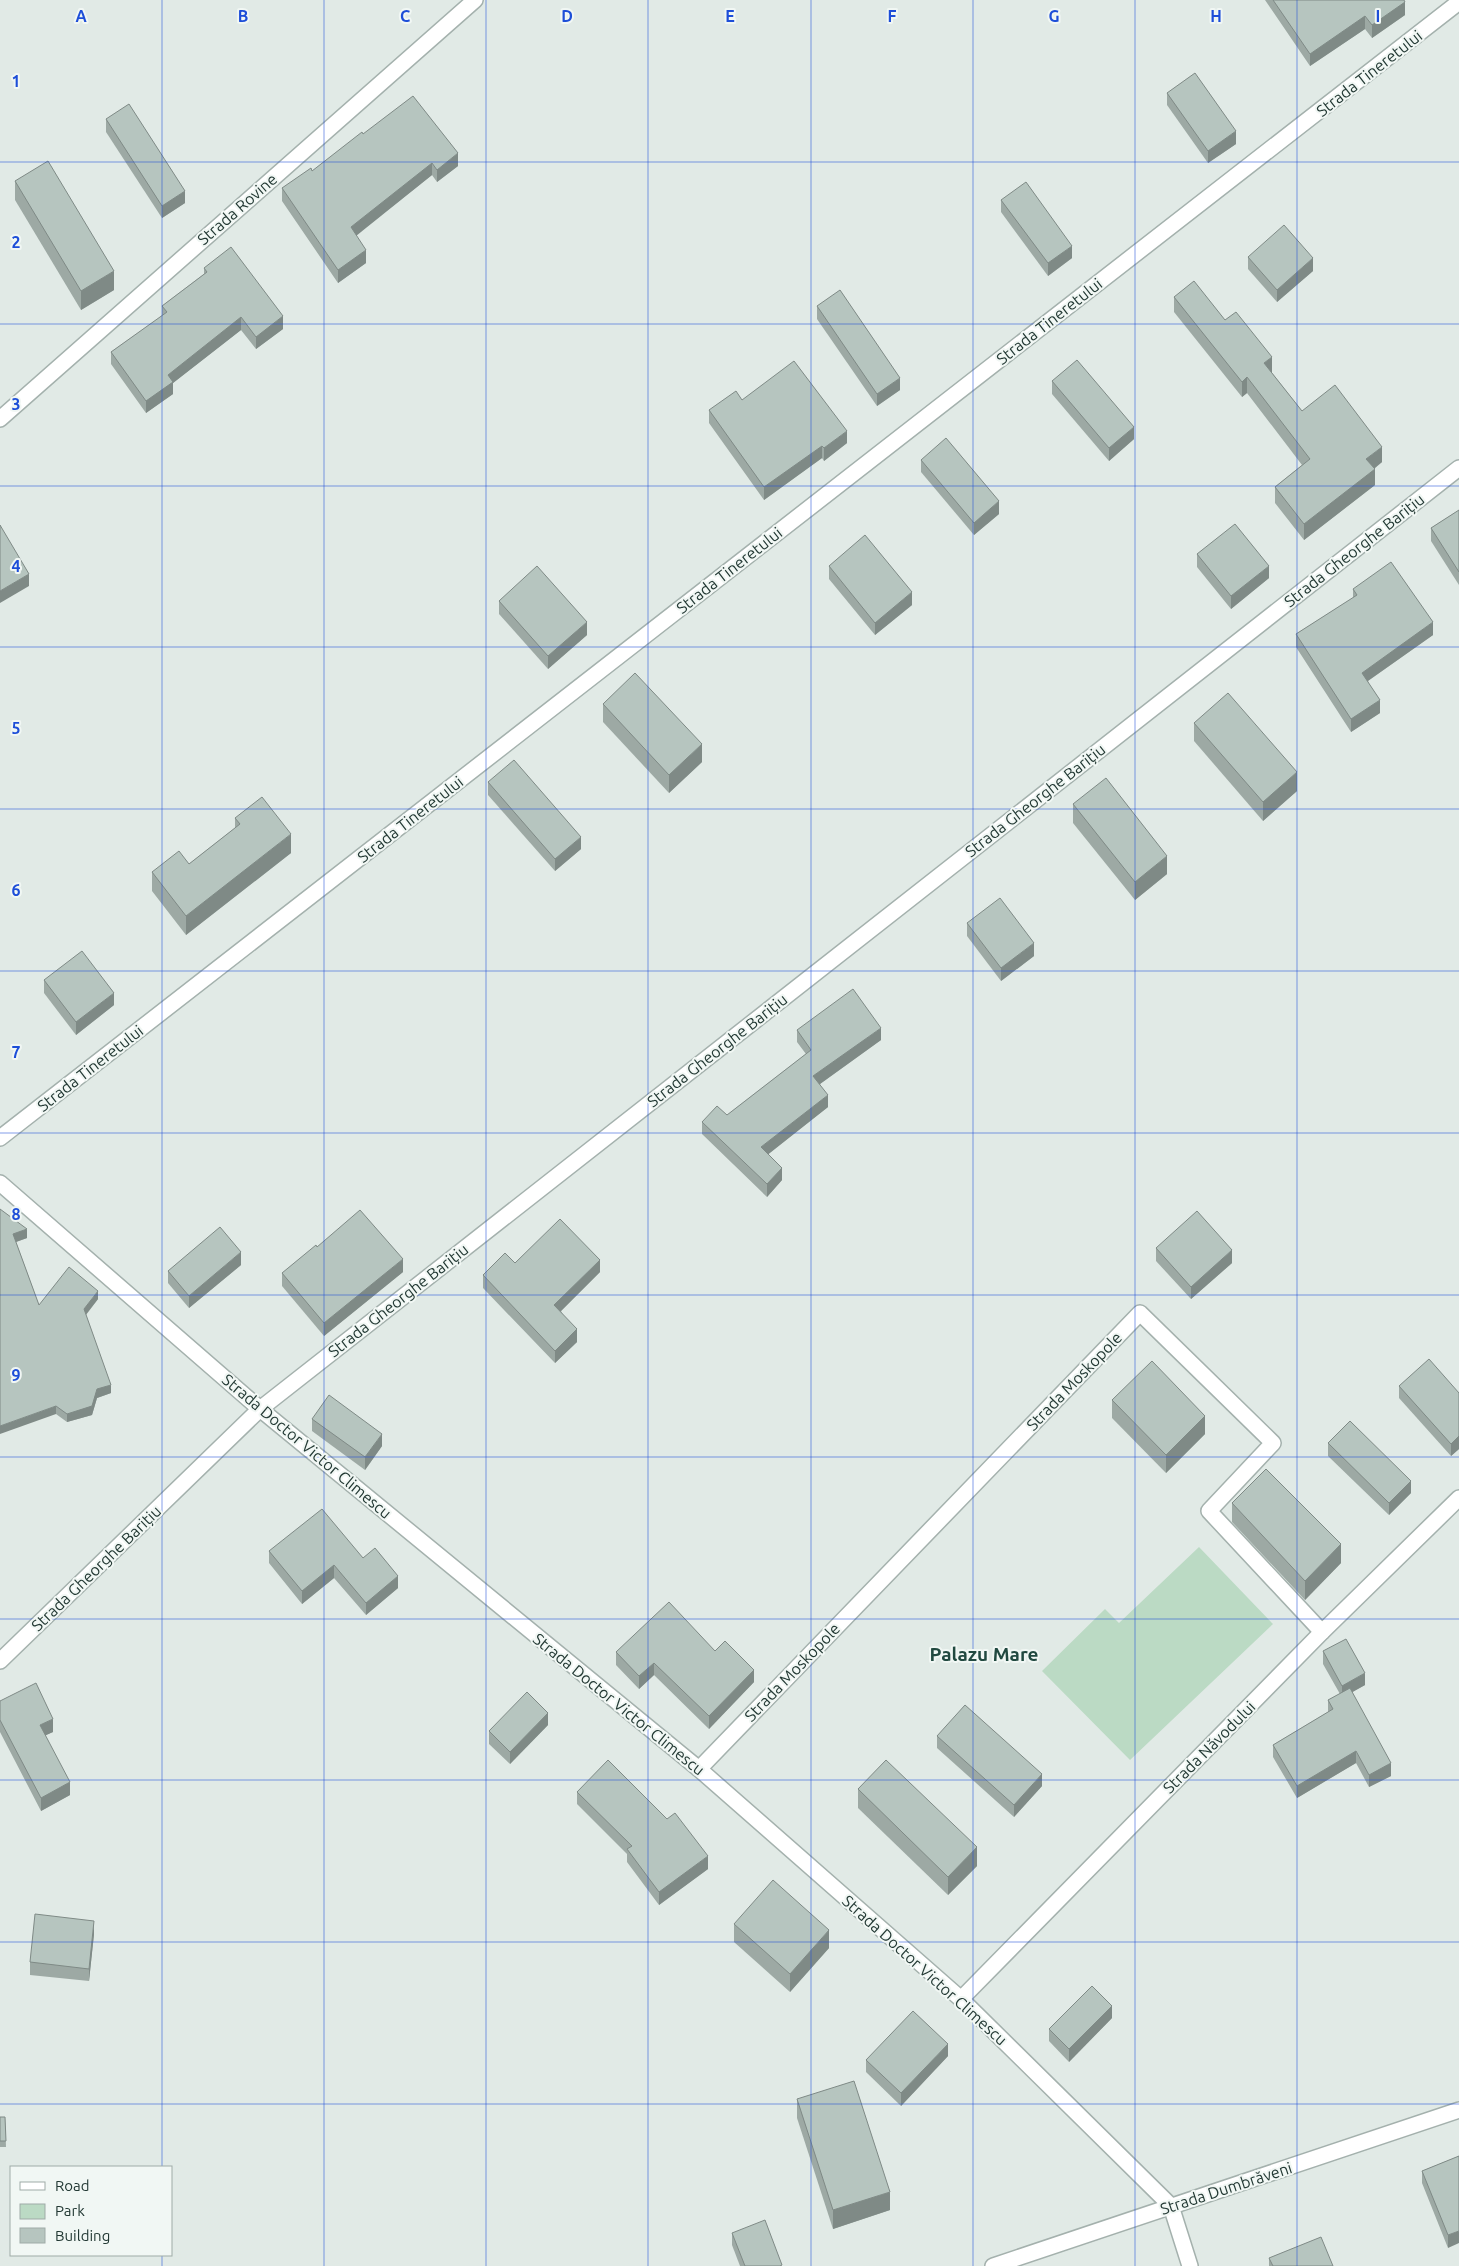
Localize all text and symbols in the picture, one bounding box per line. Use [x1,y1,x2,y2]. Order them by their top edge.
text: A [75,7,87,25]
text: B [238,7,248,25]
text: C [400,7,410,25]
text: D [561,7,573,25]
text: E [725,7,735,25]
text: F [888,7,897,25]
text: G [1048,7,1060,25]
text: H [1210,7,1222,25]
text: I [1376,7,1380,25]
street label: Strada Tineretului [1313,26,1425,120]
text: 1 [11,72,21,90]
street label: Strada Rovine [194,170,280,248]
text: 2 [11,233,21,251]
street label: Strada Tineretului [993,274,1105,368]
text: 3 [11,395,21,413]
street label: Strada Gheorghe Barițiu [1280,490,1428,610]
street label: Strada Tineretului [673,523,785,617]
text: 4 [11,557,21,575]
text: 5 [11,719,21,737]
street label: Strada Gheorghe Barițiu [961,740,1109,860]
street label: Strada Tineretului [354,772,466,866]
text: 6 [11,881,21,899]
street label: Strada Gheorghe Barițiu [643,990,791,1110]
street label: Strada Tineretului [34,1021,146,1115]
text: 7 [11,1043,21,1061]
text: 8 [11,1205,21,1223]
street label: Strada Gheorghe Barițiu [324,1240,472,1360]
street label: Strada Moskopole [1023,1328,1125,1434]
text: 9 [11,1366,21,1384]
street label: Strada Doctor Victor Climescu [219,1370,395,1522]
street label: Strada Gheorghe Barițiu [28,1502,164,1634]
street label: Strada Moskopole [741,1619,843,1725]
street label: Strada Doctor Victor Climescu [530,1629,708,1779]
district label: Palazu Mare [929,1643,1039,1665]
street label: Strada Năvodului [1159,1697,1259,1797]
street label: Strada Doctor Victor Climescu [839,1891,1011,2049]
street label: Strada Dumbrăveni [1158,2158,1294,2218]
legend [10,2166,172,2256]
text: Road [55,2177,90,2194]
text: Park [55,2202,85,2219]
text: Building [55,2227,110,2244]

